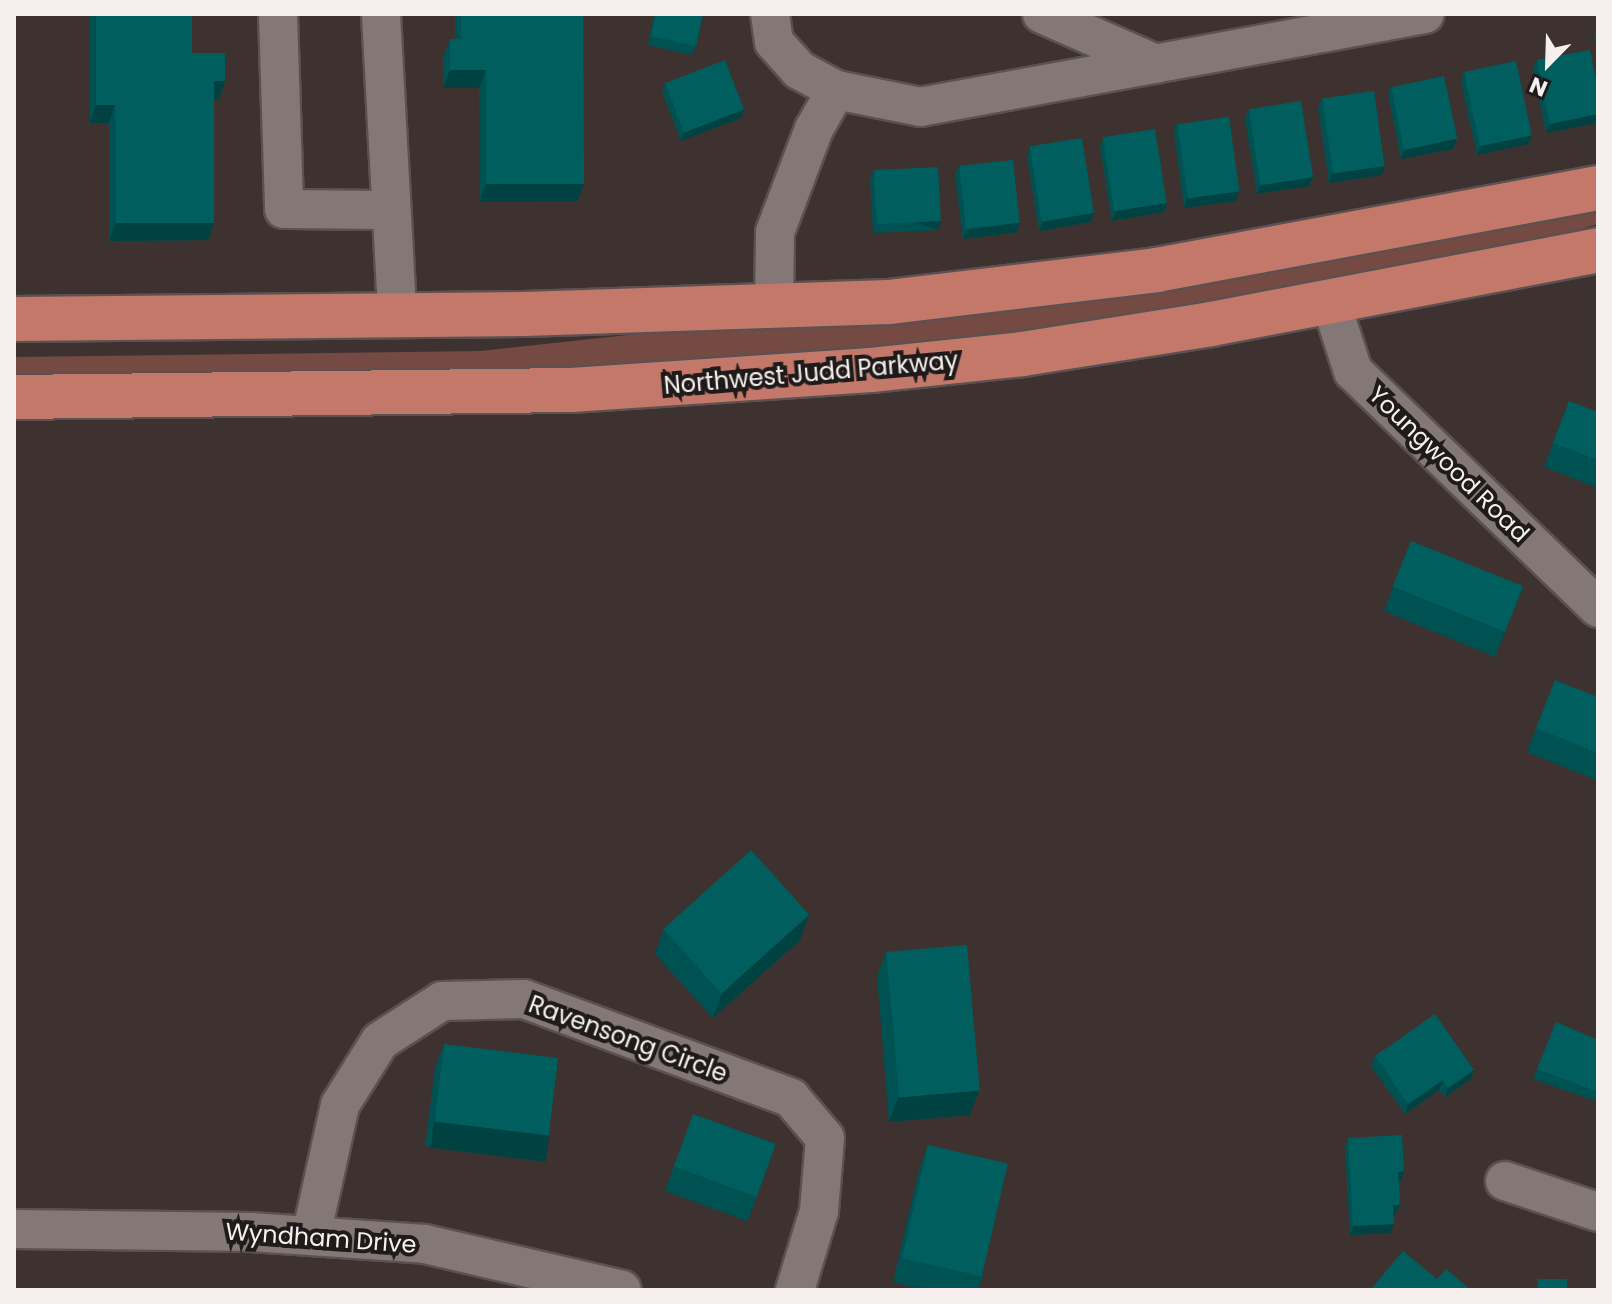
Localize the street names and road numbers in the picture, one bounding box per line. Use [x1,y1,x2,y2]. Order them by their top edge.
street label: Northwest Judd Parkway [663,346,959,400]
street label: Youngwood Road [1363,380,1535,548]
street label: Ravensong Circle [525,990,731,1088]
street label: Wyndham Drive [225,1217,417,1259]

